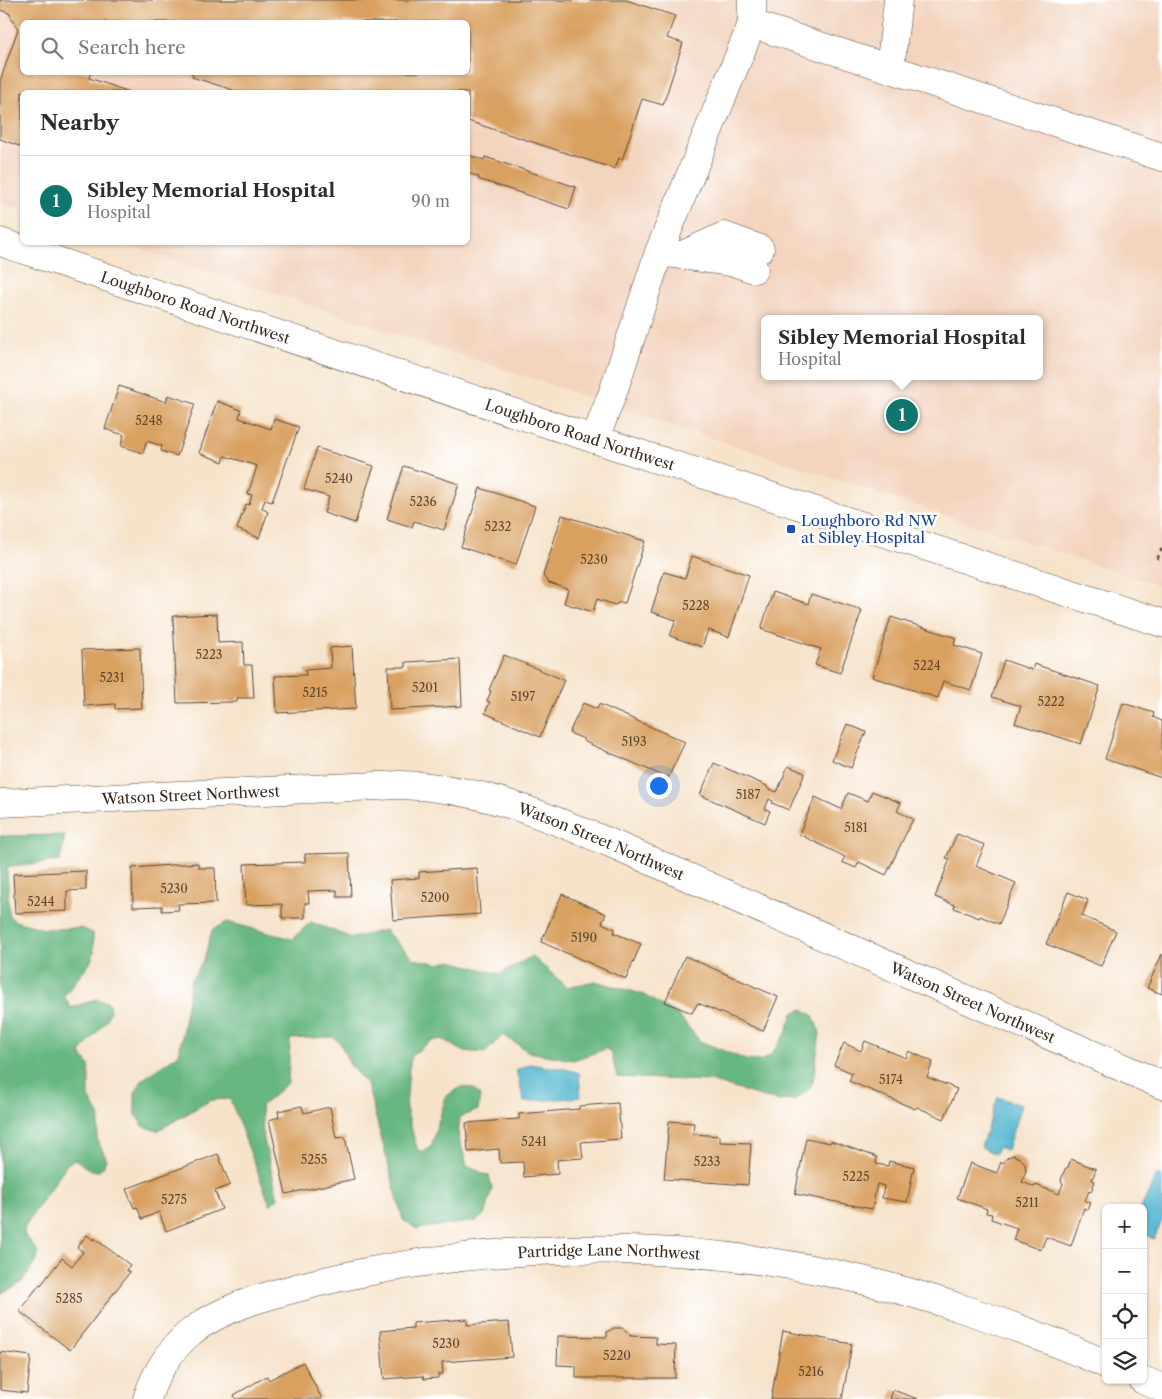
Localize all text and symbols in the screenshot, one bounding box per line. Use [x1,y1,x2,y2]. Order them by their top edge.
search box [20,20,470,75]
icon: search [38,34,66,62]
text: Search here [78,36,186,59]
text: Nearby [40,110,119,135]
text: Sibley Memorial Hospital [87,179,335,202]
text: 1 [52,191,60,211]
text: 90 m [411,191,450,211]
text: Hospital [87,202,151,222]
street label: Loughboro Road Northwest [98,267,293,347]
popup [761,315,1043,380]
text: Sibley Memorial Hospital [778,326,1026,349]
text: Hospital [778,349,842,369]
street label: Loughboro Road Northwest [483,394,678,474]
pin: 1 [886,396,918,434]
house number: 5248 [135,413,163,428]
house number: 5240 [325,471,353,486]
house number: 5236 [409,494,437,509]
place label: Loughboro Rd NW at Sibley Hospital [801,511,938,547]
house number: 5232 [485,519,512,534]
marker: Loughboro Rd NW at Sibley Hospital [785,523,797,535]
house number: 5230 [580,552,608,567]
house number: 5228 [682,598,710,613]
house number: 5223 [196,647,222,662]
house number: 5224 [913,658,941,673]
house number: 5231 [99,670,125,685]
house number: 5201 [412,680,438,695]
house number: 5215 [303,685,327,700]
house number: 5197 [511,689,535,704]
house number: 5222 [1037,694,1065,709]
house number: 5193 [621,734,647,749]
your location [646,773,672,799]
street label: Watson Street Northwest [100,781,281,808]
house number: 5187 [736,787,760,802]
street label: Watson Street Northwest [515,798,688,884]
house number: 5181 [844,820,868,835]
house number: 5230 [160,881,188,896]
house number: 5200 [421,890,449,905]
house number: 5244 [27,894,55,909]
house number: 5190 [571,930,597,945]
street label: Watson Street Northwest [887,957,1059,1047]
house number: 5174 [879,1072,903,1087]
house number: 5241 [521,1134,547,1149]
house number: 5255 [301,1152,327,1167]
house number: 5233 [694,1154,720,1169]
house number: 5225 [843,1169,869,1184]
house number: 5275 [161,1192,187,1207]
house number: 5211 [1015,1195,1039,1210]
map controls [1102,1204,1147,1384]
button: + [1102,1204,1147,1249]
street label: Partridge Lane Northwest [517,1240,702,1263]
button: − [1102,1249,1147,1294]
house number: 5285 [55,1291,83,1306]
button: locate [1102,1294,1147,1339]
house number: 5230 [432,1336,460,1351]
button: layers [1102,1339,1147,1384]
house number: 5220 [603,1348,631,1363]
house number: 5216 [798,1364,824,1379]

